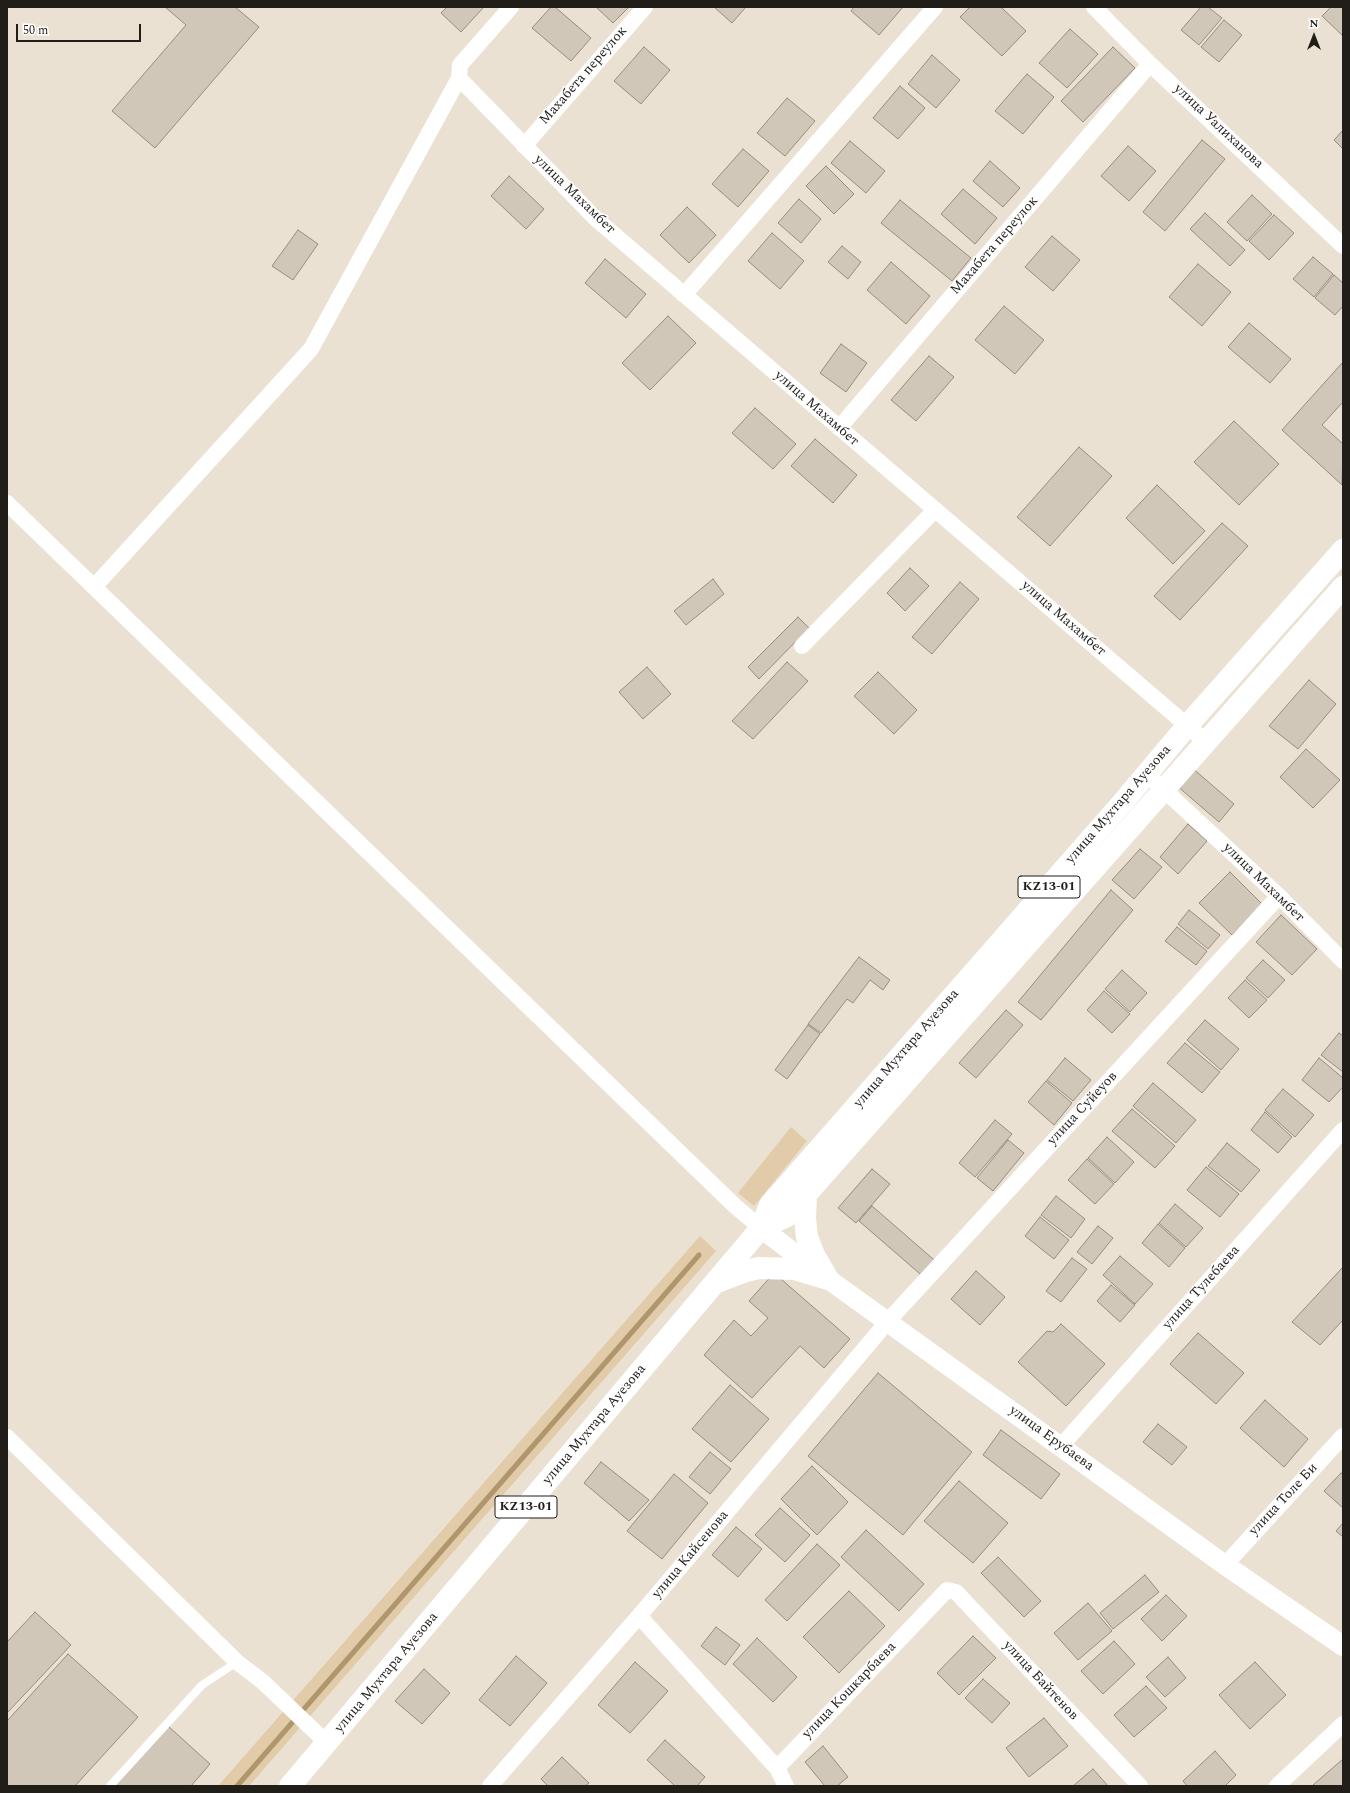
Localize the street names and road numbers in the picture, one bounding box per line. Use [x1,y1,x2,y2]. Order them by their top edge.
street label: Махабета переулок [537,23,631,129]
street label: улица Уалиханова [1170,81,1266,173]
street label: улица Махамбет [530,152,618,238]
street label: Махабета переулок [948,193,1042,299]
street label: улица Махамбет [770,368,862,450]
street label: улица Махамбет [1017,578,1109,660]
street label: улица Мухтара Ауезова [1063,742,1175,868]
street label: улица Махамбет [1219,840,1307,926]
road number: KZ13-01 [1018,876,1080,898]
street label: улица Мухтара Ауезова [851,986,963,1112]
street label: улица Суйеуов [1045,1069,1121,1149]
street label: улица Тулебаева [1160,1243,1244,1333]
street label: улица Мухтара Ауезова [540,1361,650,1489]
street label: улица Ерубаева [1005,1403,1097,1475]
street label: улица Толе Би [1246,1460,1322,1540]
road number: KZ13-01 [495,1496,557,1518]
street label: улица Кайсенова [649,1508,733,1602]
street label: улица Мухтара Ауезова [332,1609,442,1737]
street label: улица Байтенов [999,1638,1081,1724]
street label: улица Кошкарбаева [800,1639,900,1743]

